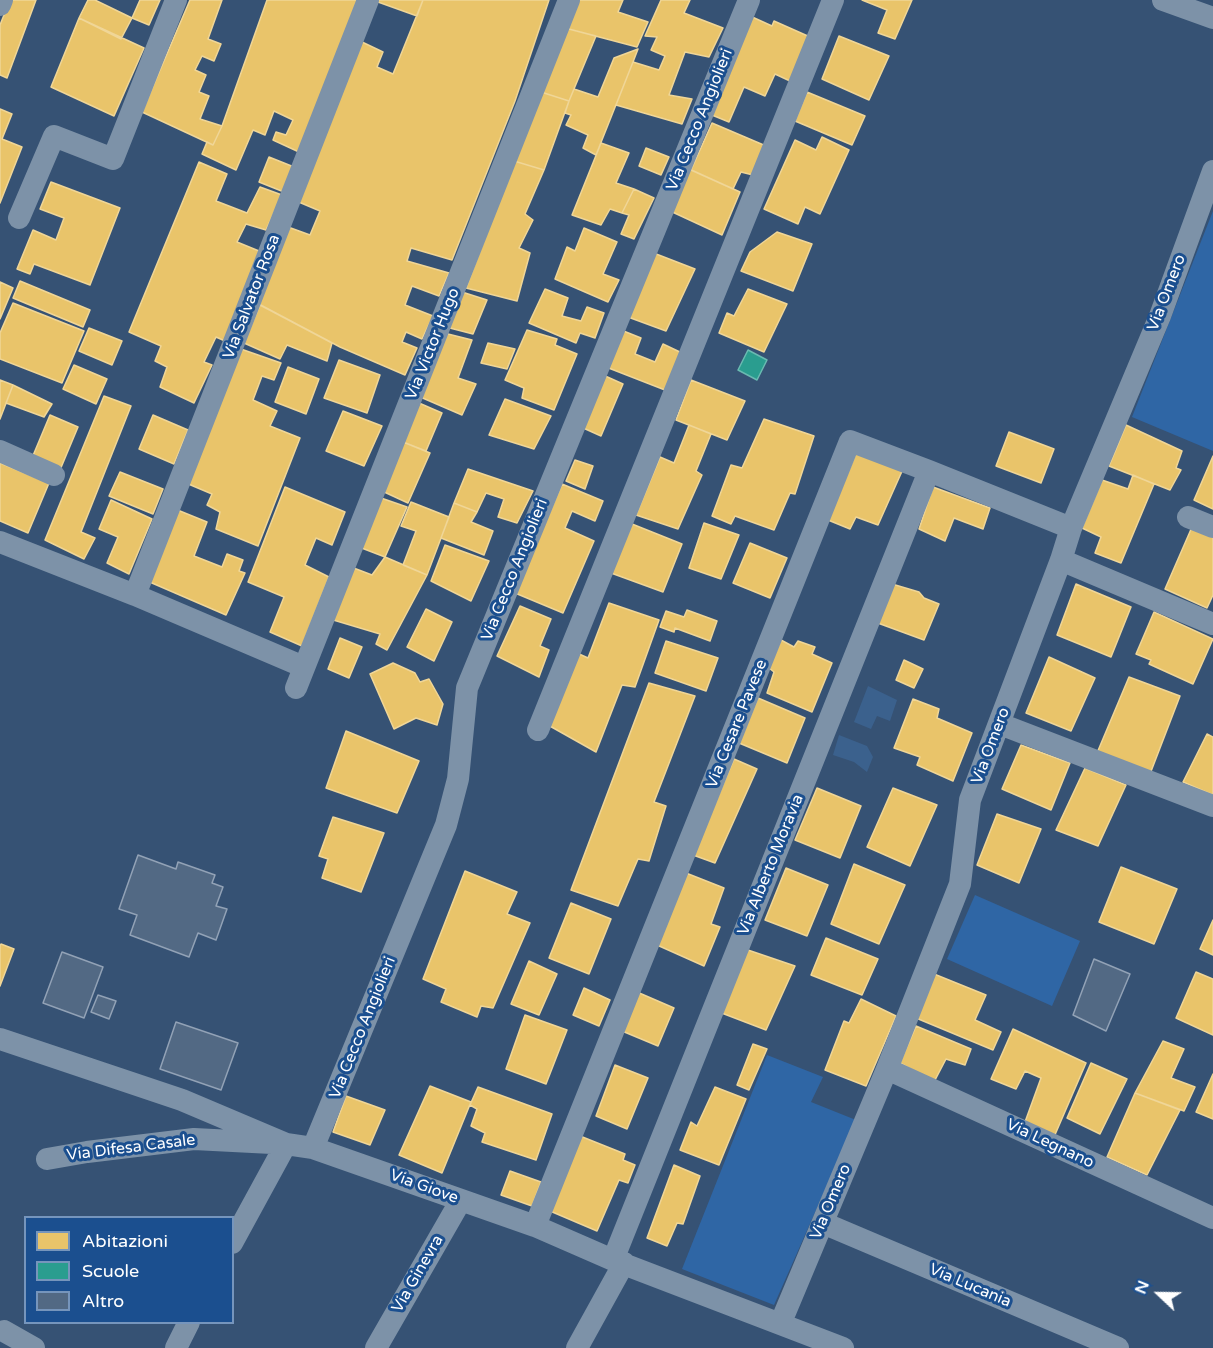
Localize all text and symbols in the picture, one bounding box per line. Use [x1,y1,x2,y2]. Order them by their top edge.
street label: Via Cecco Angiolieri [663,46,737,194]
street label: Via Salvator Rosa [219,232,285,362]
street label: Via Omero [1144,252,1190,334]
street label: Via Victor Hugo [402,285,464,403]
street label: Via Cecco Angiolieri [478,496,552,644]
street label: Via Cesare Pavese [702,657,772,791]
street label: Via Omero [968,705,1014,787]
street label: Via Alberto Moravia [734,792,808,938]
street label: Via Cecco Angiolieri [326,954,400,1102]
street label: Via Legnano [1003,1115,1097,1173]
street label: Via Difesa Casale [66,1131,196,1165]
street label: Via Omero [806,1161,856,1243]
street label: Via Giove [387,1166,461,1208]
legend [24,1216,234,1324]
text: Abitazioni [82,1230,168,1252]
street label: Via Ginevra [388,1232,448,1316]
text: Scuole [82,1260,139,1282]
street label: Via Lucania [926,1260,1014,1312]
north arrow [1129,1264,1189,1324]
text: N [1131,1278,1154,1297]
text: Altro [82,1290,124,1312]

